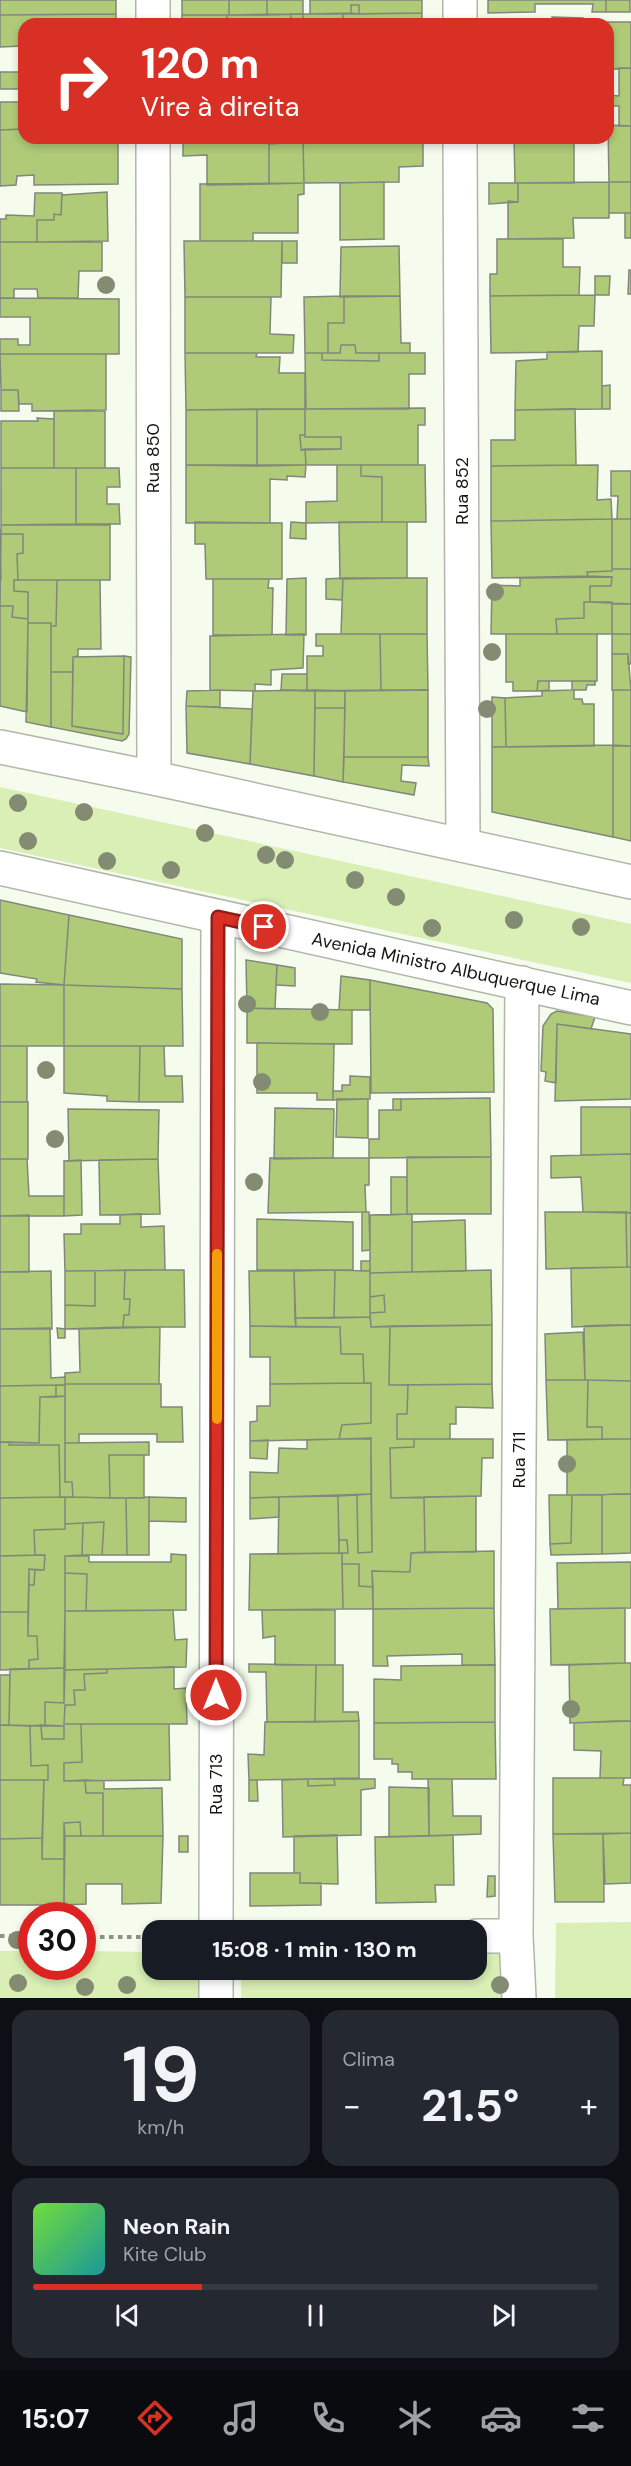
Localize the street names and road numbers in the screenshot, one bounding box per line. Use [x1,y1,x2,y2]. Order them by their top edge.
street label: Rua 850 [141,423,165,493]
street label: Rua 852 [450,457,474,525]
street label: Avenida Ministro Albuquerque Lima [310,927,602,1011]
street label: Rua 711 [507,1432,531,1488]
street label: Rua 713 [204,1753,228,1815]

